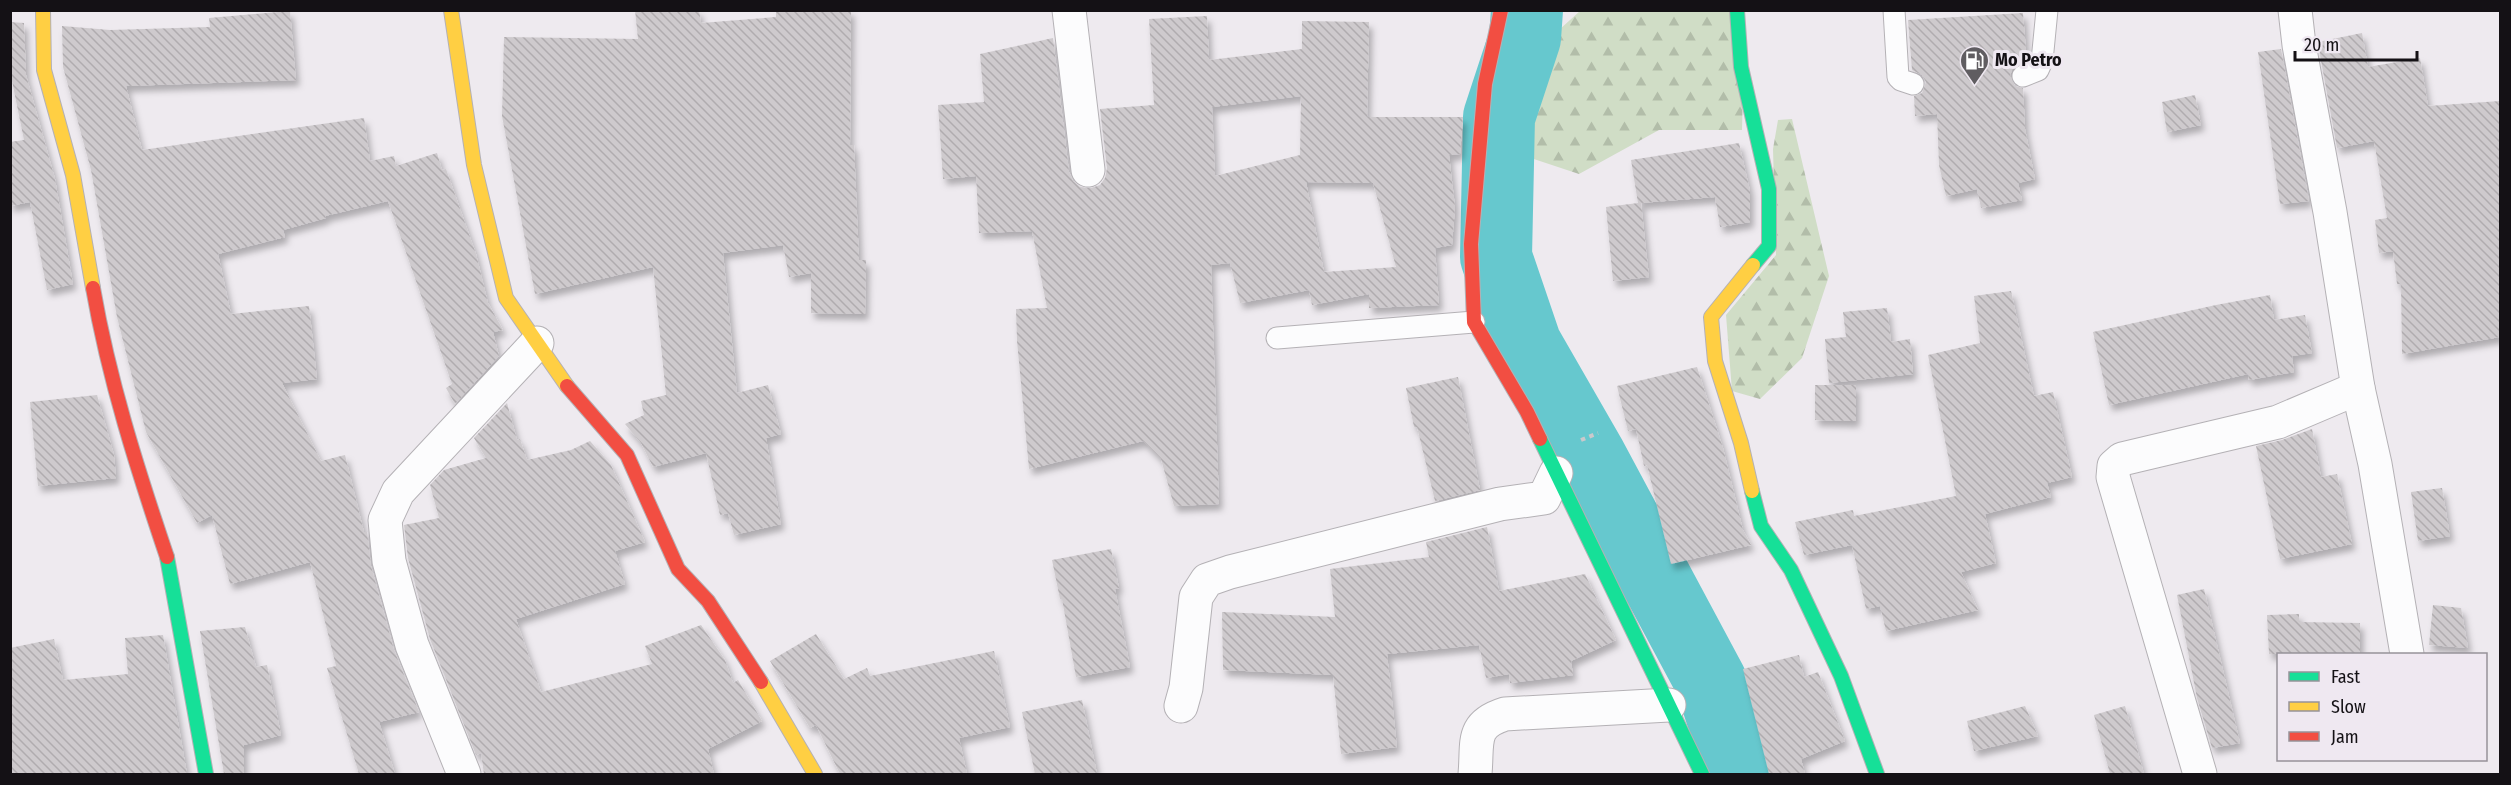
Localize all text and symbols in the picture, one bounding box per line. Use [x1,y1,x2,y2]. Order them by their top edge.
scale bar [2295,24,2416,62]
text: 20 m [2304,34,2339,56]
fuel station icon: Mo Petro [1958,44,1990,86]
place label: Mo Petro [1995,49,2062,71]
legend [2277,653,2487,761]
text: Fast [2331,666,2360,688]
text: Slow [2331,696,2366,718]
text: Jam [2331,726,2359,748]

